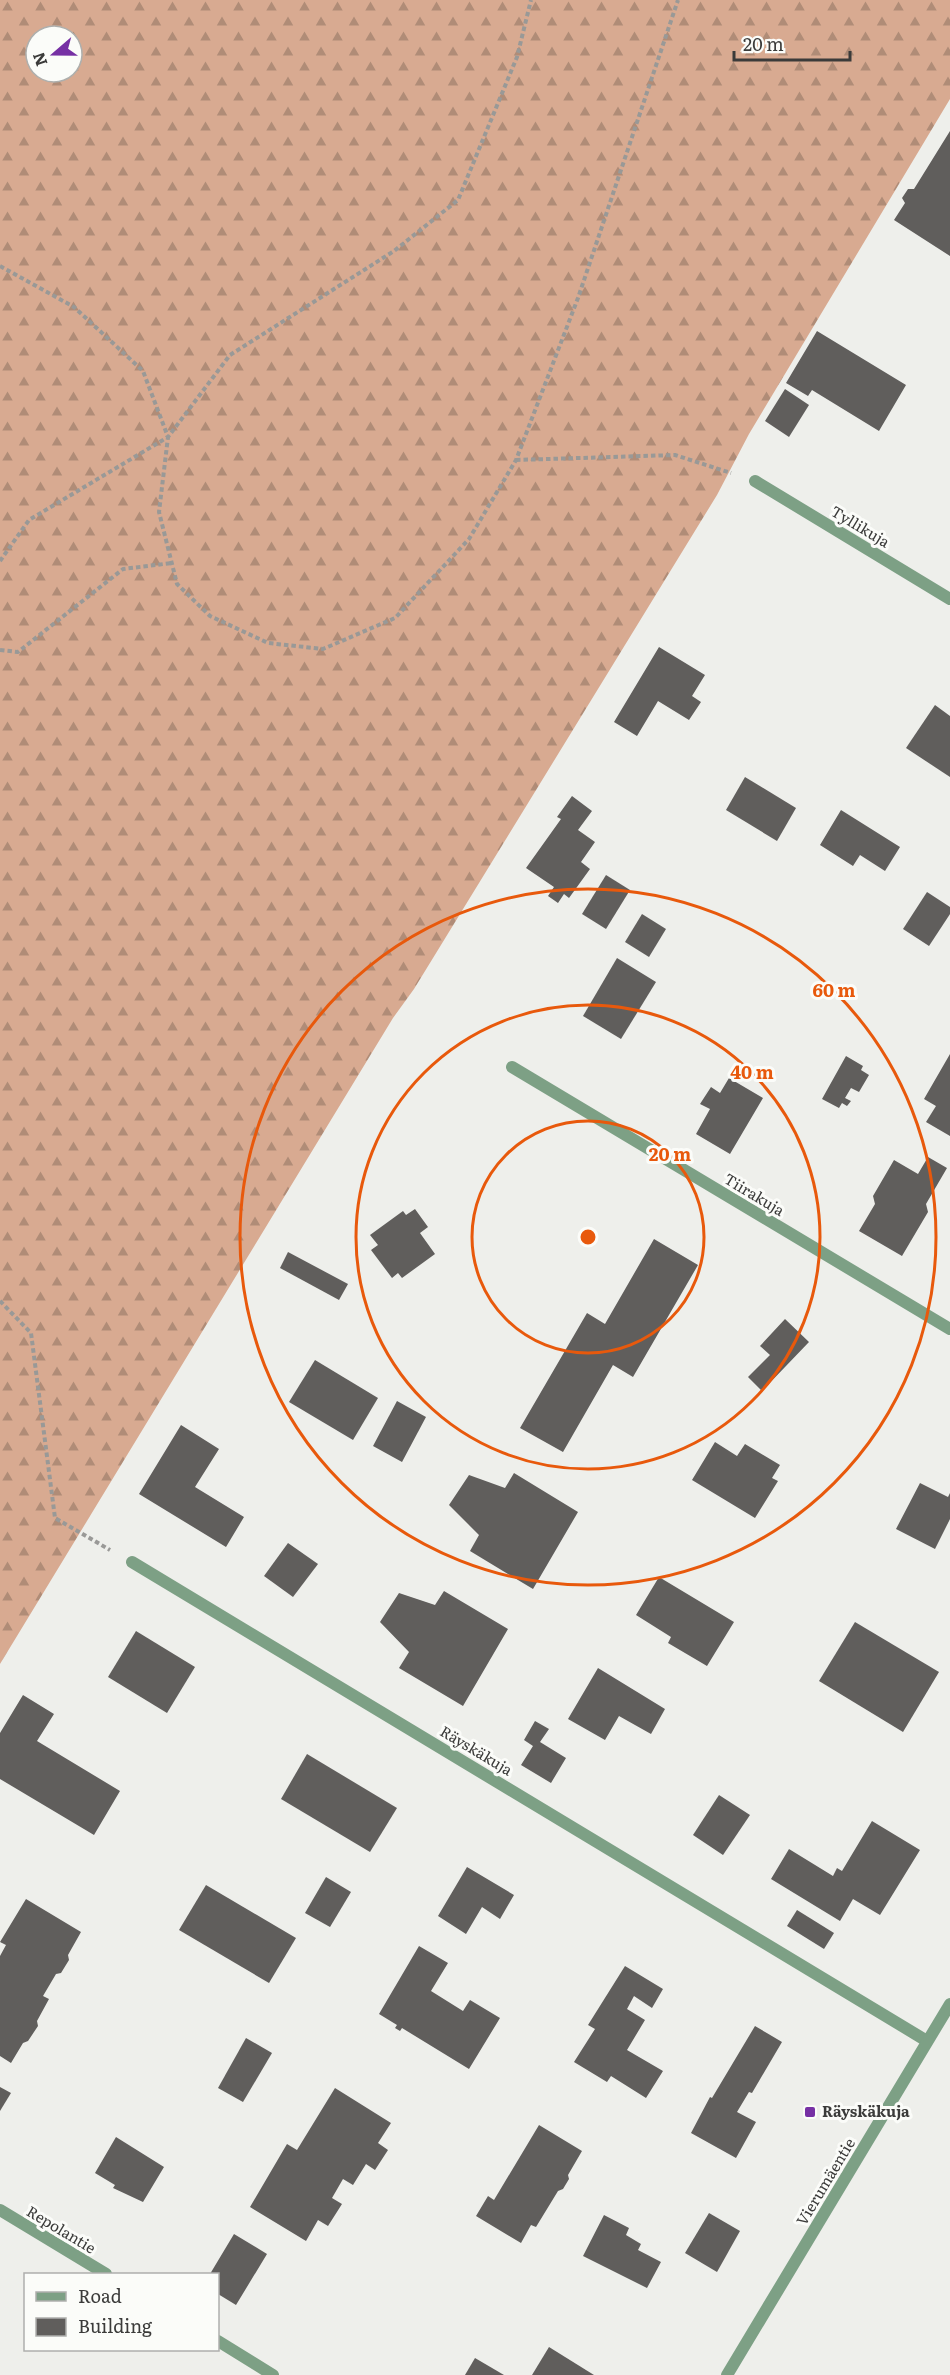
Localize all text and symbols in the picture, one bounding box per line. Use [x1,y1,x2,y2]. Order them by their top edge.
north arrow [24,24,84,84]
scale bar [734,24,850,62]
text: 20 m [743,30,784,57]
text: N [25,49,53,70]
street label: Tyllikuja [827,499,895,553]
text: 60 m [812,976,856,1003]
text: 40 m [730,1058,774,1085]
text: 20 m [649,1140,691,1167]
street label: Tiirakuja [720,1167,790,1221]
centre of rings [578,1227,598,1247]
street label: Räyskäkuja [436,1719,518,1781]
place label: Räyskäkuja [822,2099,910,2122]
marker: Räyskäkuja [803,2105,817,2119]
street label: Vierumäentie [789,2133,860,2229]
street label: Repolantie [23,2199,101,2259]
legend [24,2273,219,2351]
text: Road [78,2282,122,2309]
text: Building [78,2312,153,2339]

